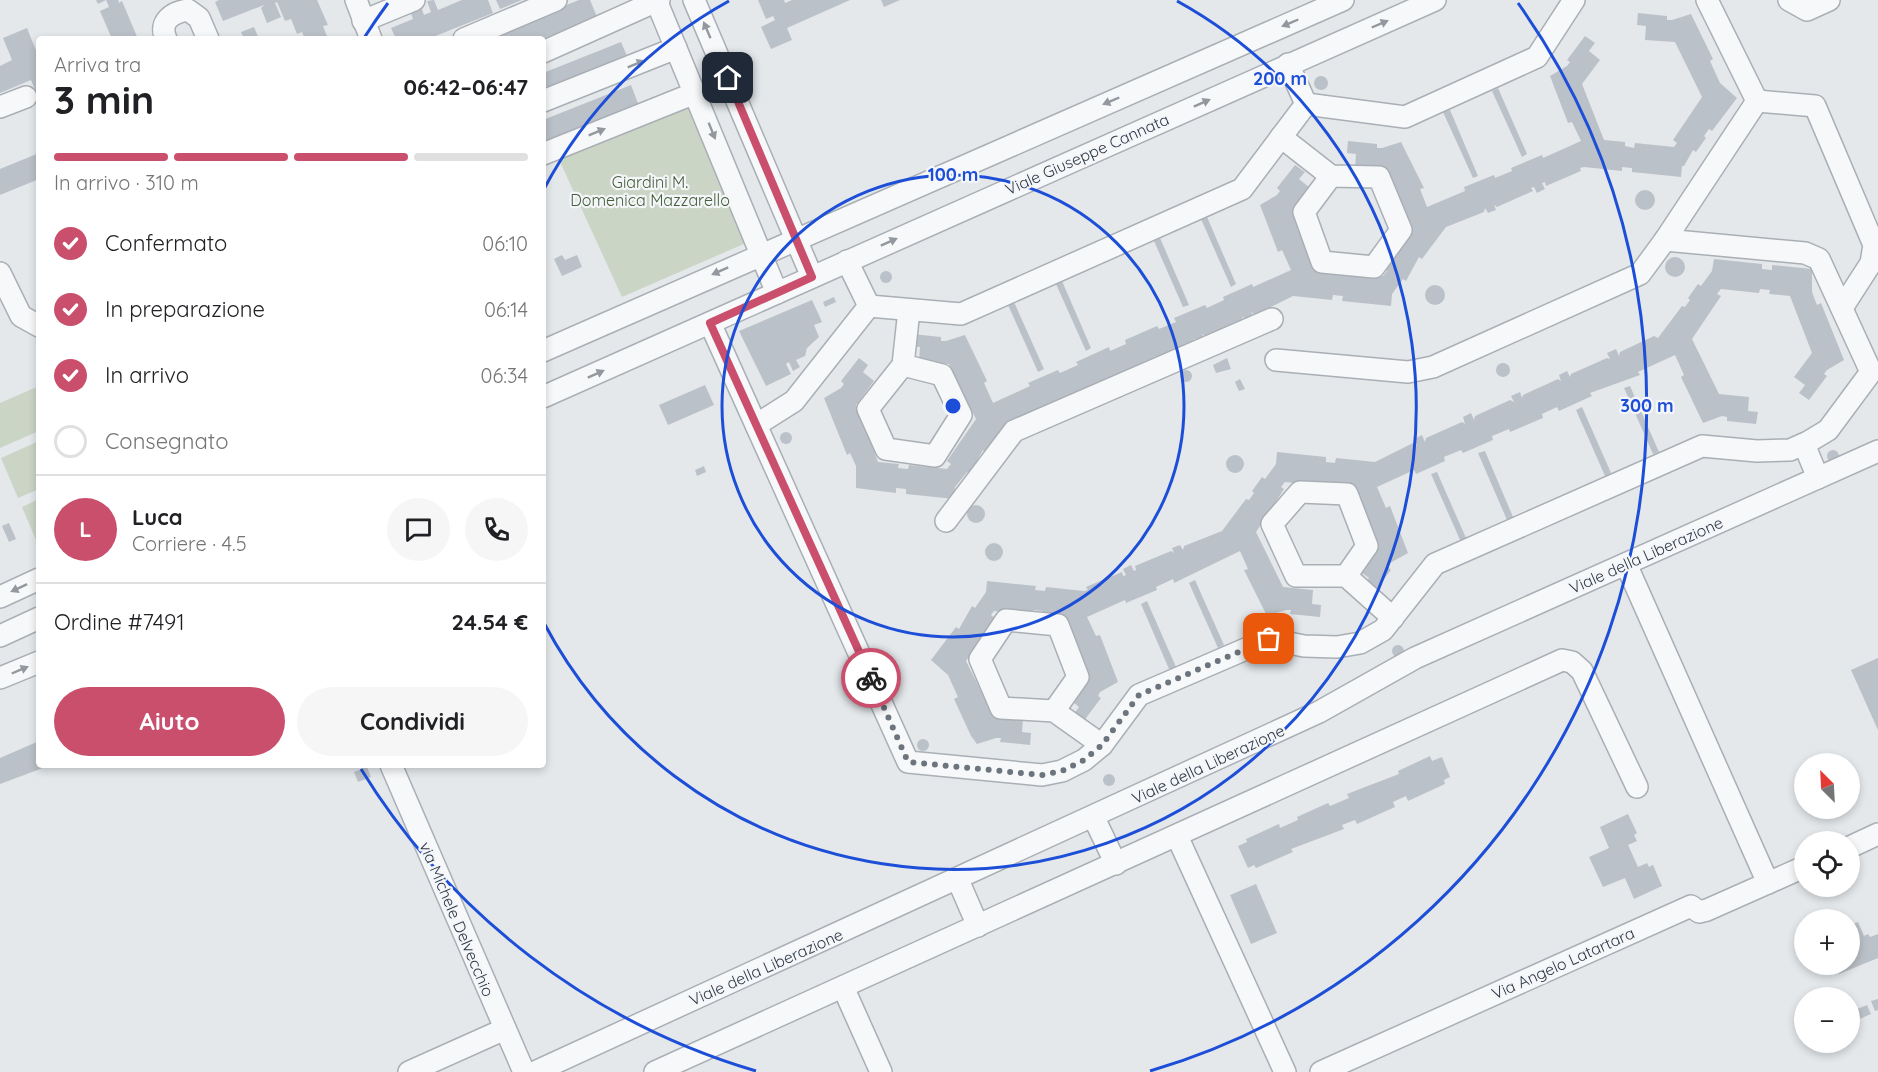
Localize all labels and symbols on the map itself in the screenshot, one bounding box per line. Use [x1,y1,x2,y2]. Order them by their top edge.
one-way arrow [1280,18,1298,28]
one-way arrow [1371,19,1389,28]
one-way arrow [702,21,711,39]
pin [702,52,753,103]
one-way arrow [628,59,646,69]
text: 200 m [1253,67,1307,90]
one-way arrow [1101,96,1119,106]
one-way arrow [1193,98,1211,108]
street label: Viale Giuseppe Cannata [1002,109,1172,199]
one-way arrow [707,122,717,140]
one-way arrow [588,127,606,136]
text: 100 m [928,163,978,186]
park label: Giardini M. Domenica Mazzarello [570,172,730,210]
one-way arrow [881,238,898,247]
one-way arrow [711,266,729,276]
one-way arrow [588,369,605,378]
text: 300 m [1620,394,1674,417]
centre of rings [943,396,963,416]
street label: Viale della Liberazione [1566,512,1726,598]
one-way arrow [11,583,28,592]
pin [1243,613,1294,664]
courier [841,648,901,708]
one-way arrow [11,665,29,675]
street label: Viale della Liberazione [1128,720,1288,808]
north arrow [1794,753,1860,819]
street label: via Michele Delvecchio [415,839,499,999]
street label: Via Angelo Latartara [1488,922,1638,1004]
street label: Viale della Liberazione [686,924,846,1010]

